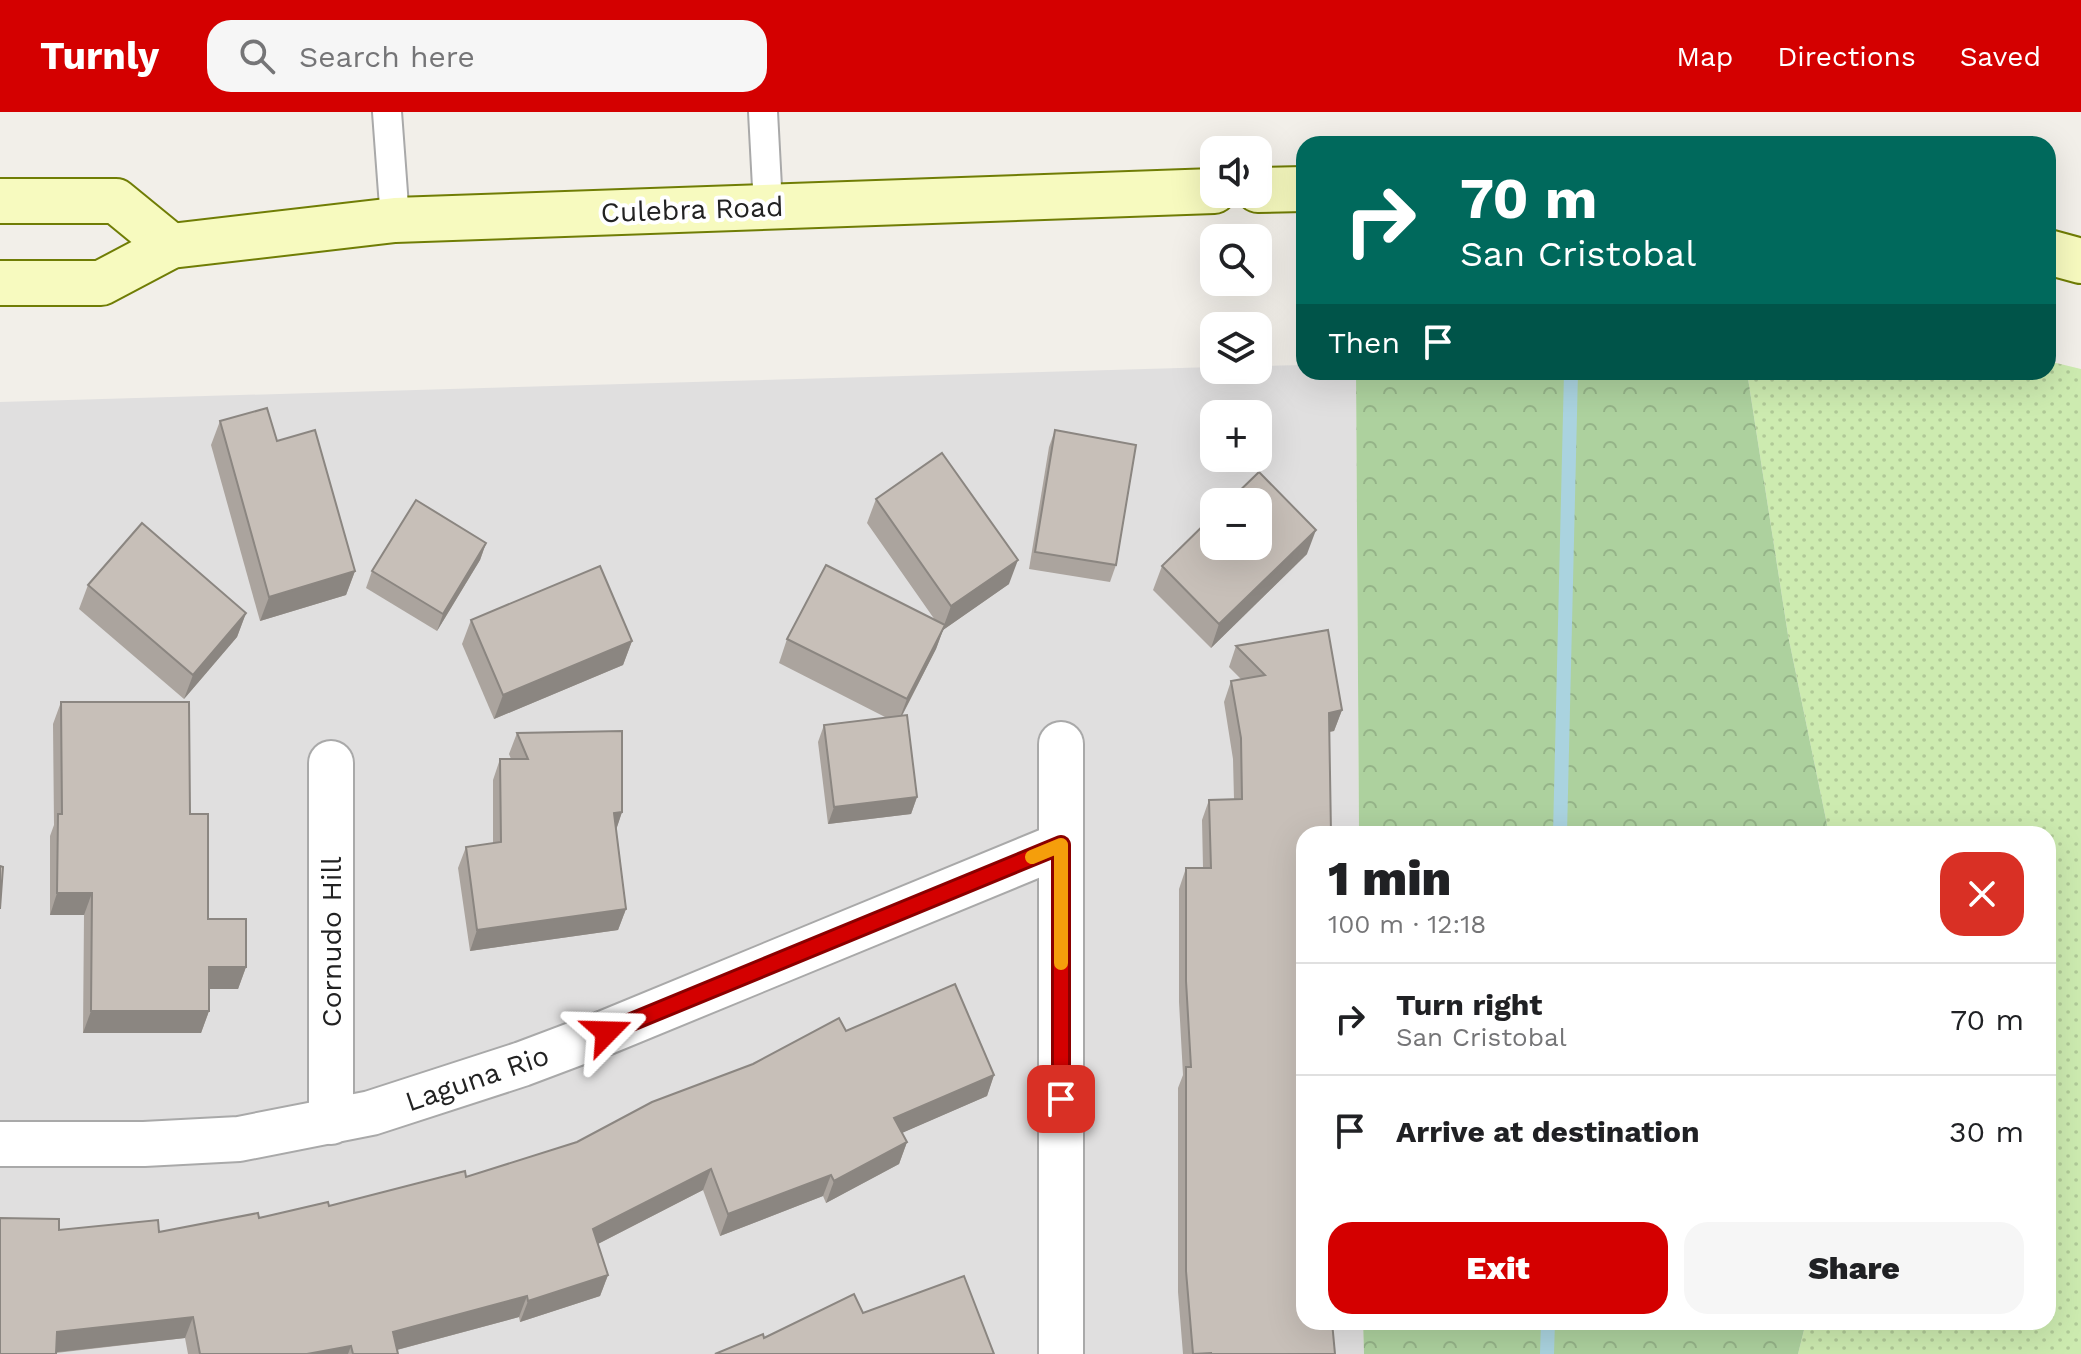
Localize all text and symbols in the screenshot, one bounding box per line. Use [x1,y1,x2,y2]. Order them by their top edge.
search box [207,20,767,92]
text: Turnly [40,34,159,78]
icon: search [235,34,279,78]
text: Search here [299,39,475,74]
text: Map [1676,40,1733,73]
text: Directions [1777,40,1916,73]
text: Saved [1960,40,2041,73]
map controls [1200,136,1272,560]
button: sound [1200,136,1272,208]
text: 70 m [1460,166,1597,232]
icon: right [1328,168,1432,272]
street label: Culebra Road [600,190,784,229]
button: search [1200,224,1272,296]
text: San Cristobal [1460,233,1696,275]
button: layers [1200,312,1272,384]
icon: arrive [1416,320,1460,364]
text: Then [1328,325,1400,360]
button: + [1200,400,1272,472]
button: − [1200,488,1272,560]
text: 1 min [1328,850,1451,907]
button: close [1940,852,2024,936]
street label: Cornudo Hill [315,856,348,1028]
text: 100 m · 12:18 [1328,909,1486,939]
text: Turn right [1396,987,1542,1022]
position arrow [565,990,649,1074]
icon: right [1328,997,1372,1041]
text: 70 m [1950,1002,2024,1037]
text: San Cristobal [1396,1022,1567,1052]
street label: Laguna Rio [401,1039,553,1118]
pin [1027,1065,1095,1133]
icon: arrive [1039,1077,1083,1121]
icon: arrive [1328,1109,1372,1153]
text: Arrive at destination [1396,1114,1700,1149]
text: 30 m [1949,1114,2024,1149]
button: Exit [1328,1222,1668,1314]
button: Share [1684,1222,2024,1314]

